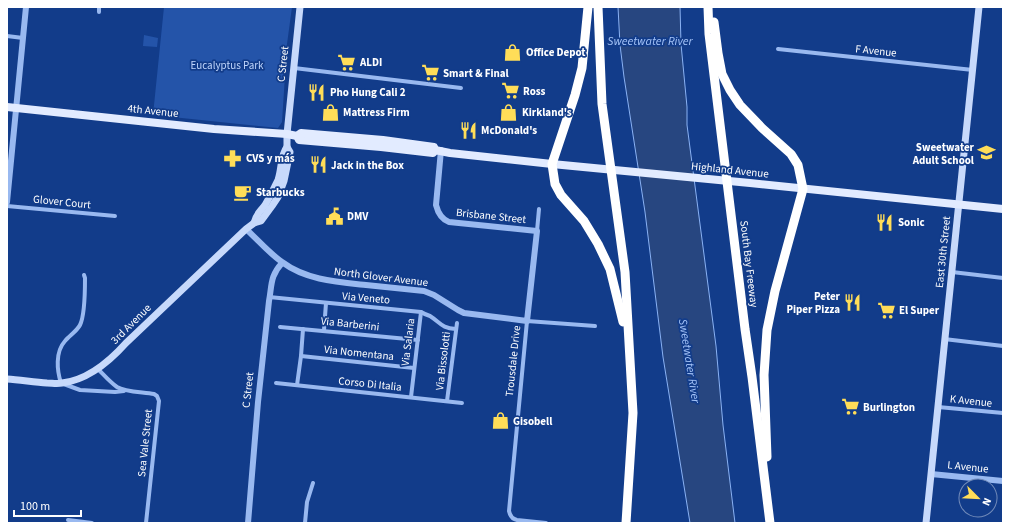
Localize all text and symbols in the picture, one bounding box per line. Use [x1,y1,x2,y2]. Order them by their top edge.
water label: Sweetwater River [607,33,694,50]
street label: F Avenue [855,41,898,61]
shop icon: Office Depot [503,42,523,62]
street label: C Street [274,45,292,83]
place label: Office Depot [526,45,586,60]
supermarket icon: ALDI [337,52,357,72]
place label: ALDI [359,55,382,70]
park label: Eucalyptus Park [190,58,264,73]
supermarket icon: Smart & Final [420,63,440,83]
place label: Smart & Final [443,66,510,81]
supermarket icon: Ross [500,81,520,101]
restaurant icon: Pho Hung Cali 2 [307,82,327,102]
place label: Ross [523,84,546,99]
place label: Pho Hung Cali 2 [330,85,406,100]
street label: 4th Avenue [127,101,180,121]
shop icon: Mattress Firm [320,102,340,122]
shop icon: Kirkland's [499,102,519,122]
place label: Mattress Firm [343,105,410,120]
place label: Kirkland's [522,105,572,120]
restaurant icon: McDonald's [458,120,478,140]
place label: McDonald's [481,123,537,138]
place label: Sweetwater Adult School [912,140,975,168]
school or university icon: Sweetwater Adult School [977,143,997,163]
pharmacy icon: CVS y más [223,148,243,168]
place label: CVS y más [246,151,295,166]
restaurant icon: Jack in the Box [308,155,328,175]
place label: Jack in the Box [331,158,404,173]
street label: Highland Avenue [690,158,770,182]
cafe icon: Starbucks [233,182,253,202]
place label: Starbucks [256,185,305,200]
street label: Glover Court [32,192,92,213]
street label: Brisbane Street [455,205,527,227]
public building icon: DMV [324,206,344,226]
place label: DMV [347,209,369,224]
restaurant icon: Sonic [875,212,895,232]
place label: Sonic [898,215,925,230]
street label: East 30th Street [932,215,954,289]
street label: South Bay Freeway [736,220,762,308]
street label: North Glover Avenue [333,264,429,290]
street label: Via Veneto [341,288,391,308]
place label: Peter Piper Pizza [786,289,841,317]
restaurant icon: Peter Piper Pizza [843,292,863,312]
street label: 3rd Avenue [108,300,155,347]
supermarket icon: El Super [876,300,896,320]
place label: El Super [899,303,940,318]
street label: Via Barberini [320,313,380,335]
street label: Via Salaria [398,317,418,367]
water label: Sweetwater River [674,318,704,405]
street label: Trousdale Drive [502,324,524,397]
street label: Via Bissolotti [432,331,454,391]
street label: Via Nomentana [323,342,395,364]
street label: C Street [239,371,257,409]
street label: Corso Di Italia [338,373,402,395]
street label: K Avenue [949,391,993,411]
supermarket icon: Burlington [840,397,860,417]
place label: Burlington [863,400,915,415]
street label: Sea Vale Street [134,408,156,478]
shop icon: Gisobell [490,411,510,431]
place label: Gisobell [513,414,553,429]
street label: L Avenue [947,457,990,477]
north arrow [958,478,998,518]
scale bar [14,492,81,518]
text: N [978,495,995,508]
text: 100 m [20,498,50,515]

